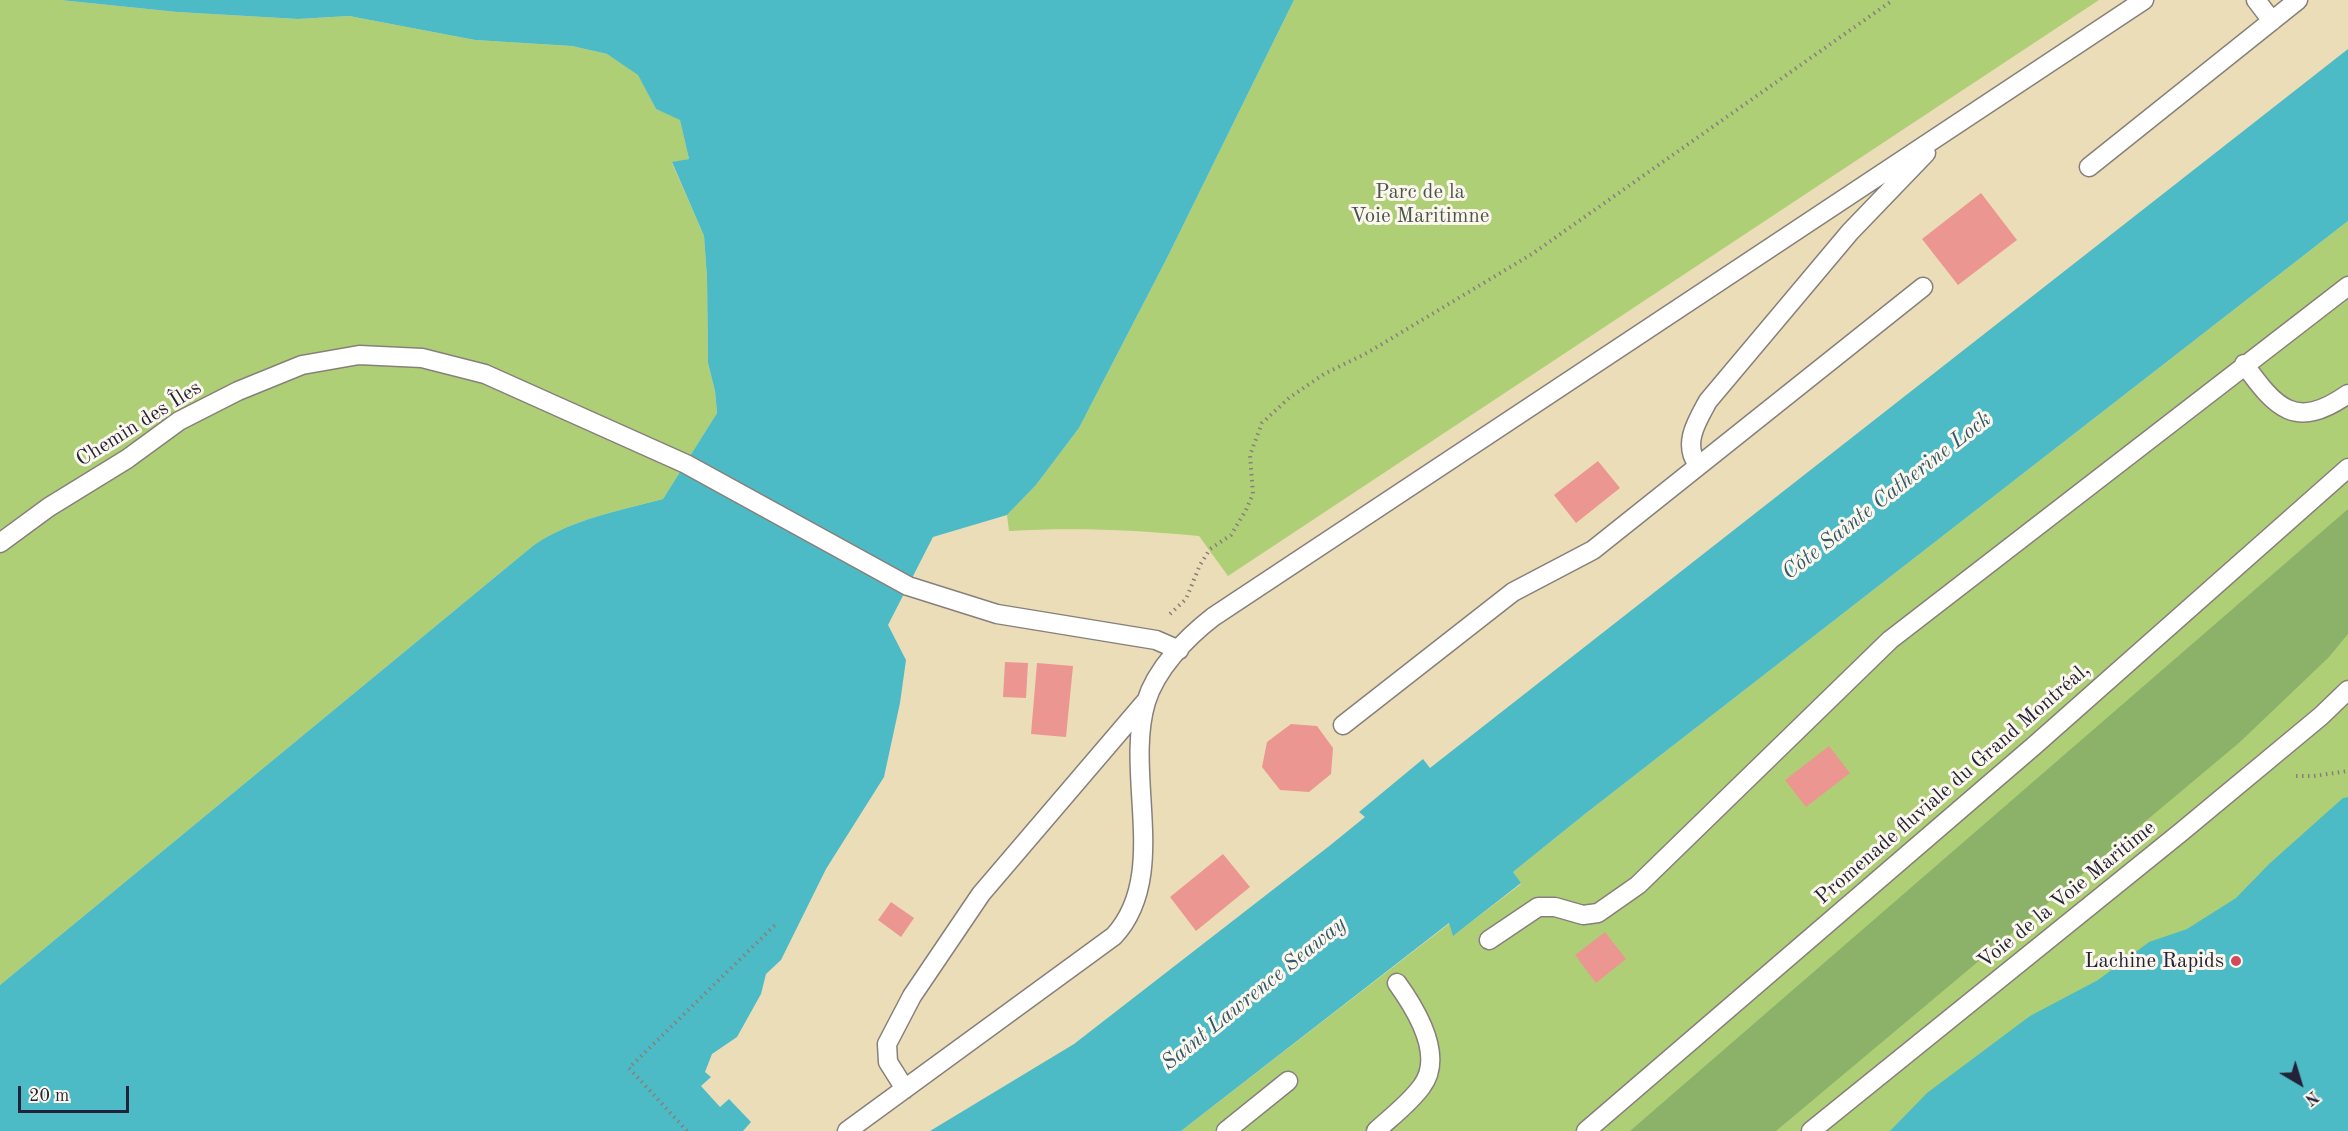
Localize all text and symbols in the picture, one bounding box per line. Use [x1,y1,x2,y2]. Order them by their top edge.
park label: Parc de la Voie Maritimne [1351,179,1489,229]
street label: Chemin des Îles [72,375,206,473]
water label: Côte Sainte Catherine Lock [1777,406,1997,586]
street label: Promenade fluviale du Grand Montréal, [1810,658,2096,910]
street label: Voie de la Voie Maritime [1973,815,2161,975]
water label: Saint Lawrence Seaway [1156,911,1352,1077]
place label: Lachine Rapids [2084,948,2224,974]
marker: Lachine Rapids [2229,954,2243,968]
north arrow [2270,1053,2330,1113]
scale bar [21,1074,132,1112]
text: 20 m [29,1087,69,1105]
text: N [2301,1087,2321,1107]

